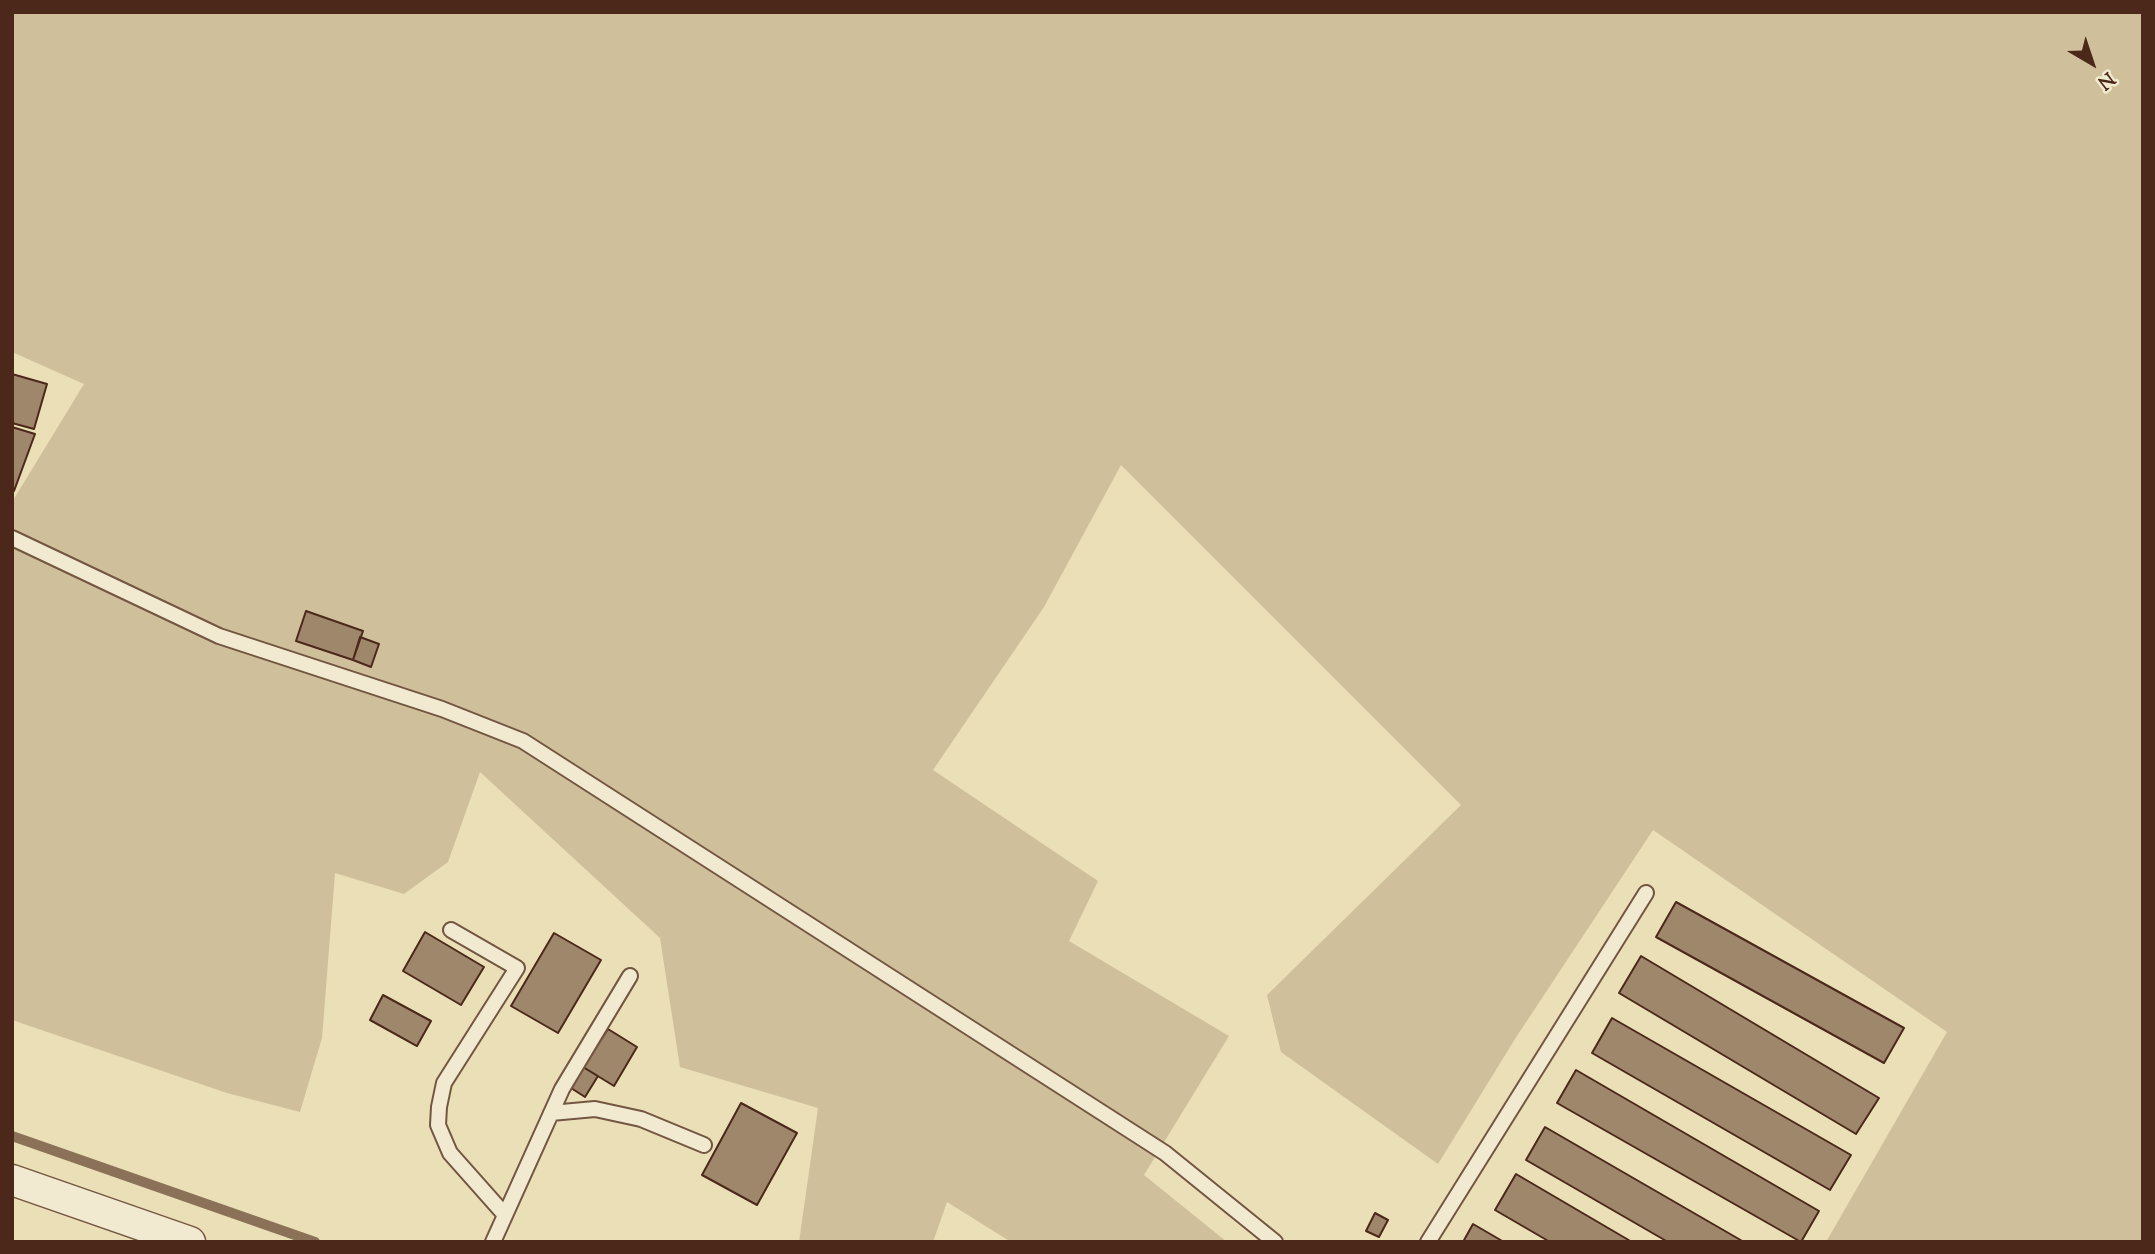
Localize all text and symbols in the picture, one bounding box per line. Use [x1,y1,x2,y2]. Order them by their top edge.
north arrow [2057,28,2127,98]
text: N [2091,64,2120,95]

